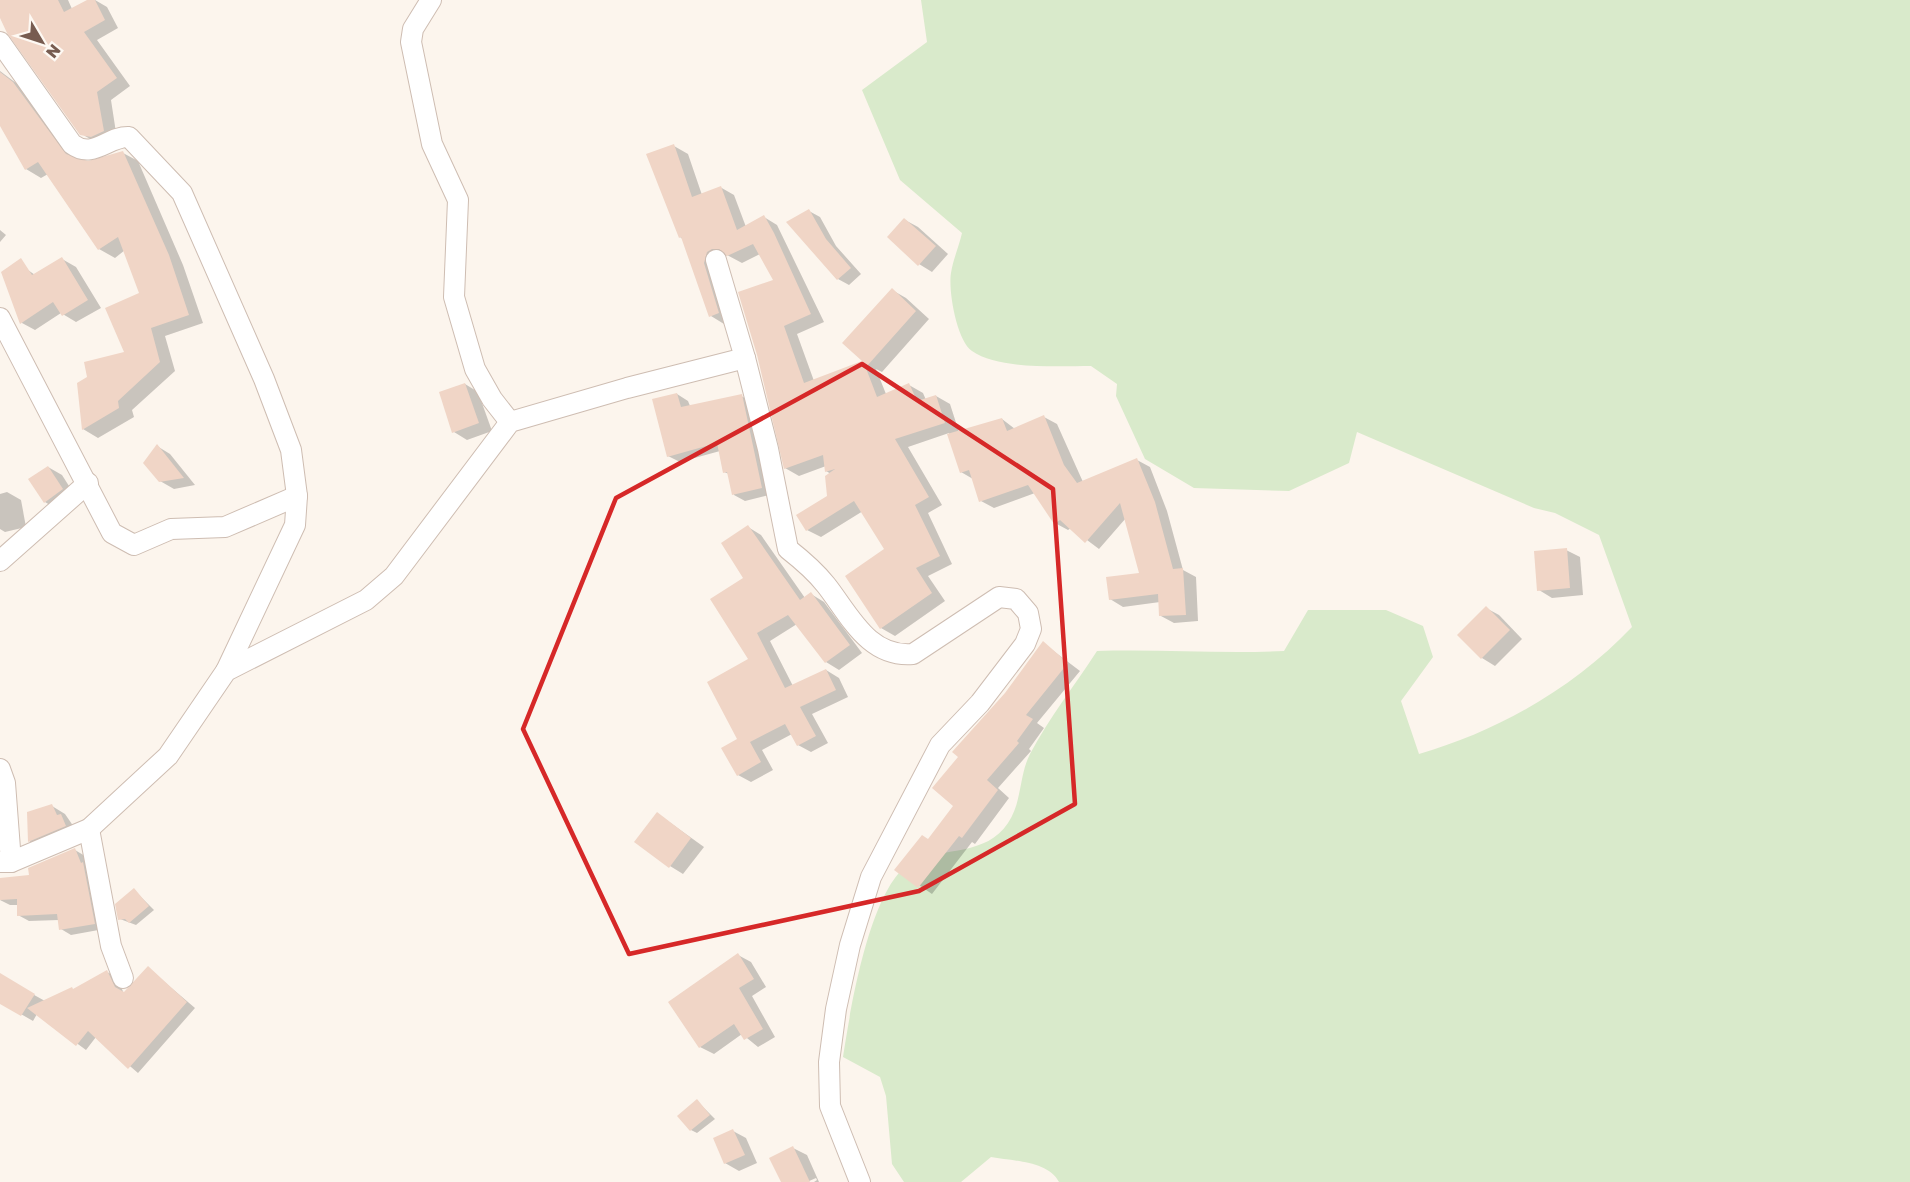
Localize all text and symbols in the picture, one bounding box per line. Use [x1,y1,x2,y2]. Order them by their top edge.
north arrow [12,12,72,72]
text: N [42,40,65,62]

